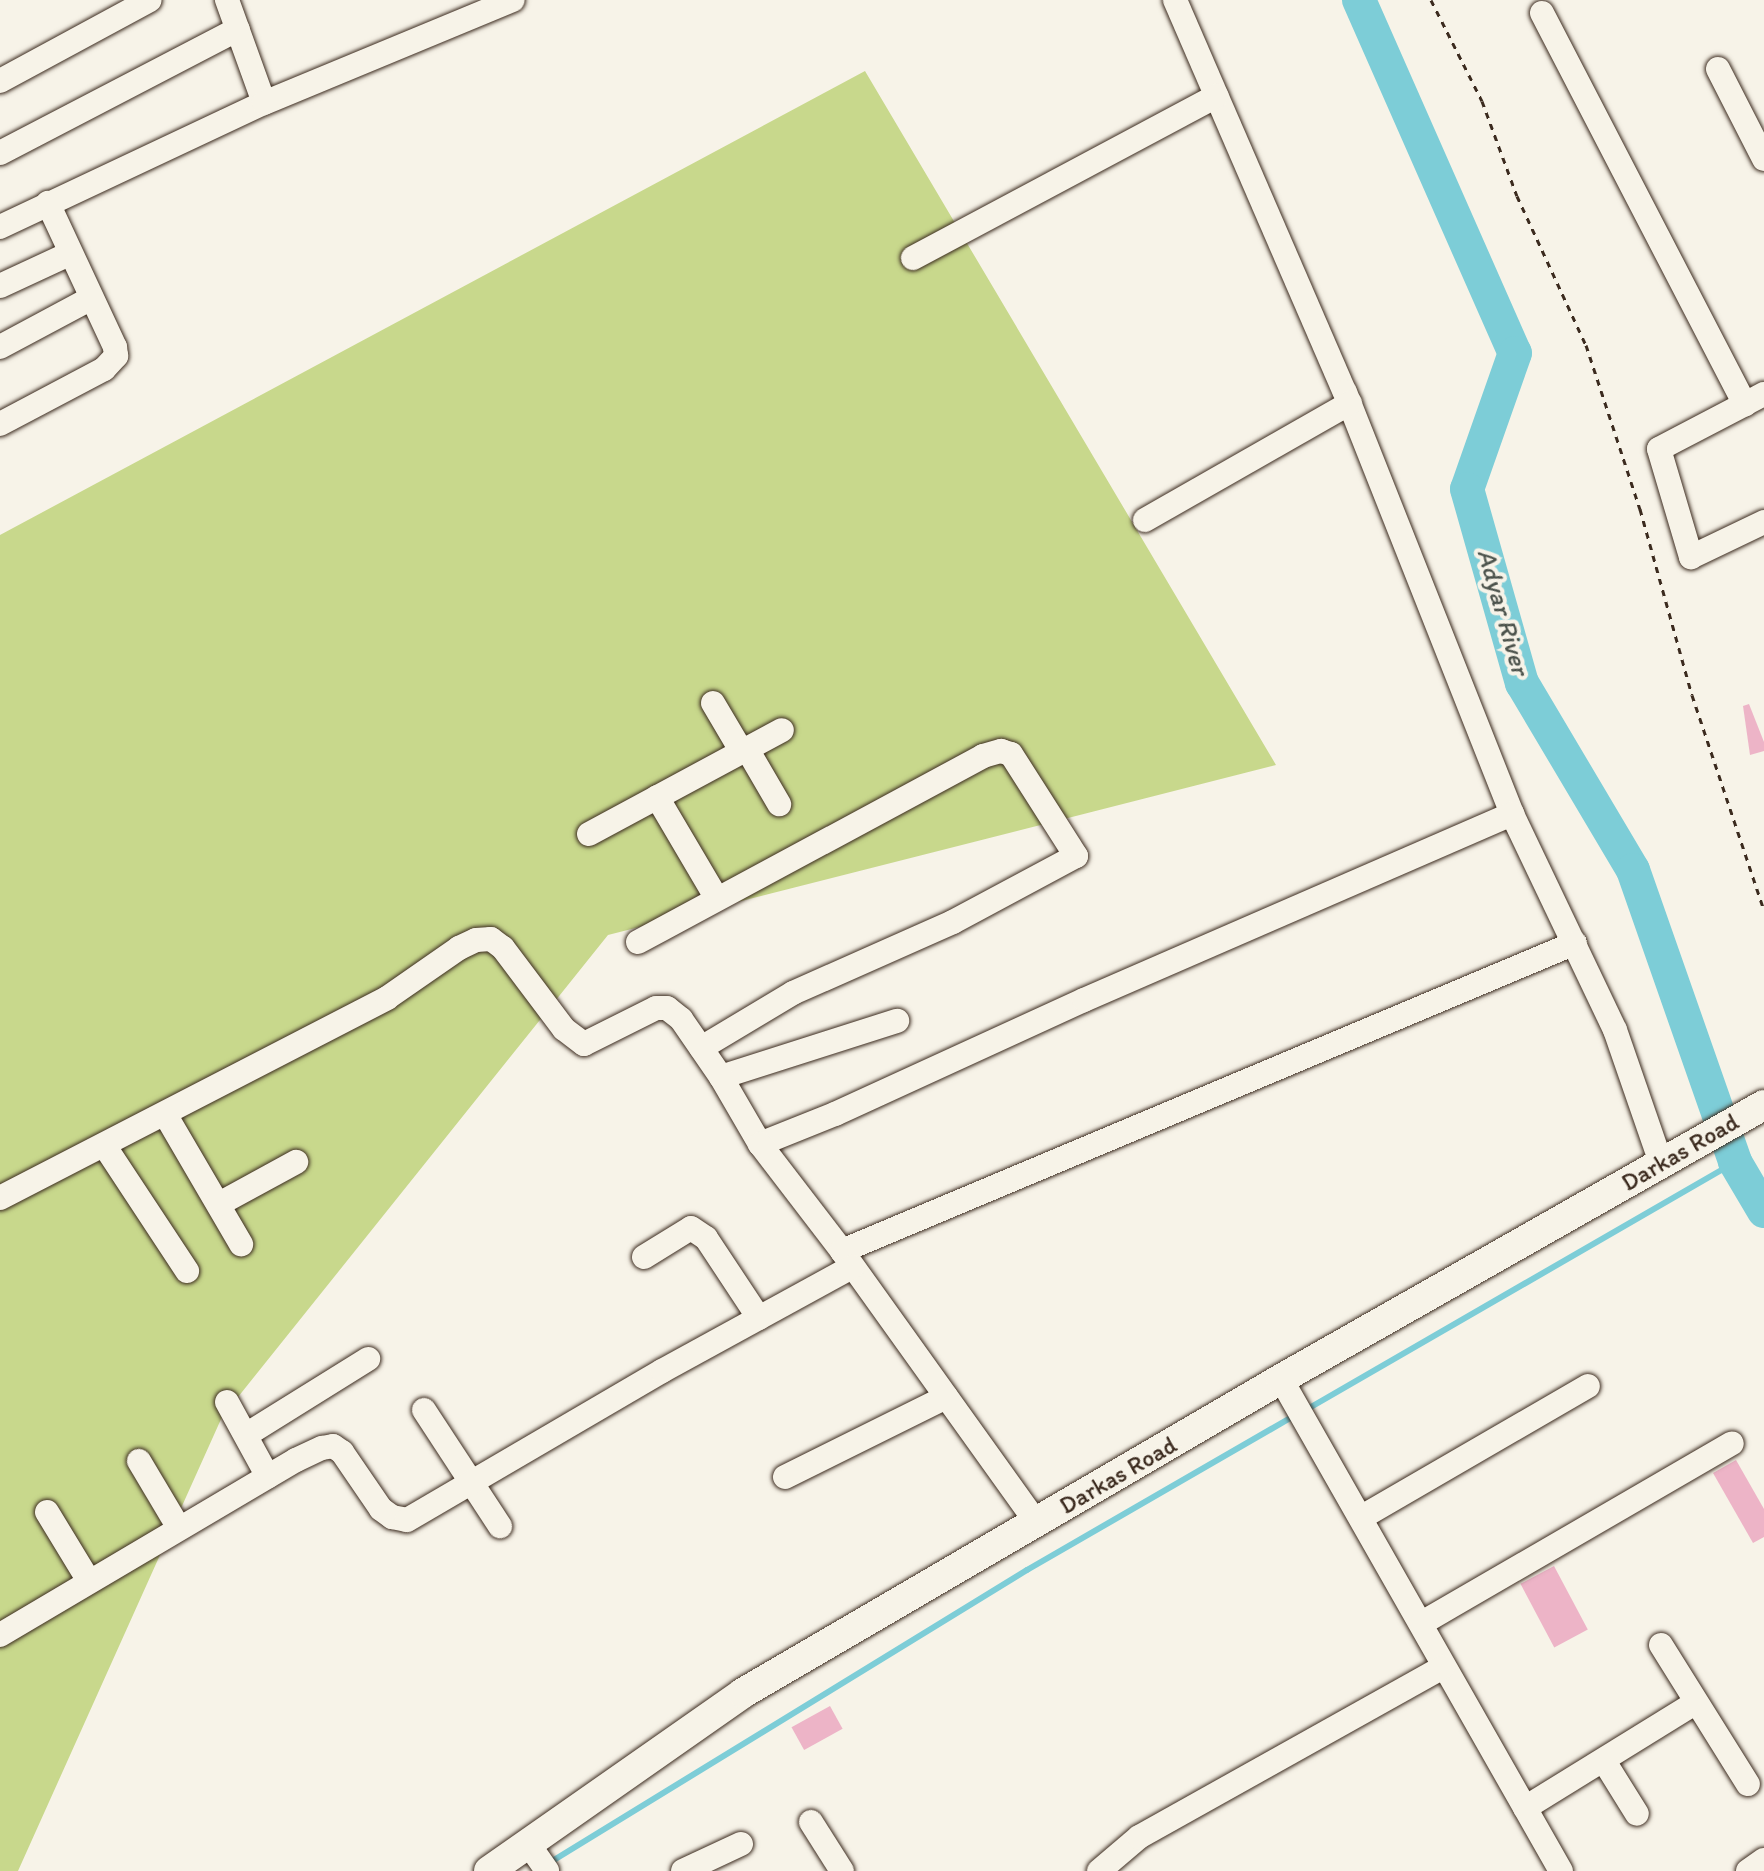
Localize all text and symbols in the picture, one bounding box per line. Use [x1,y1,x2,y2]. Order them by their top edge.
water label: Adyar River [1470,545,1536,679]
street label: Darkas Road [1617,1107,1743,1197]
street label: Darkas Road [1055,1430,1181,1520]

